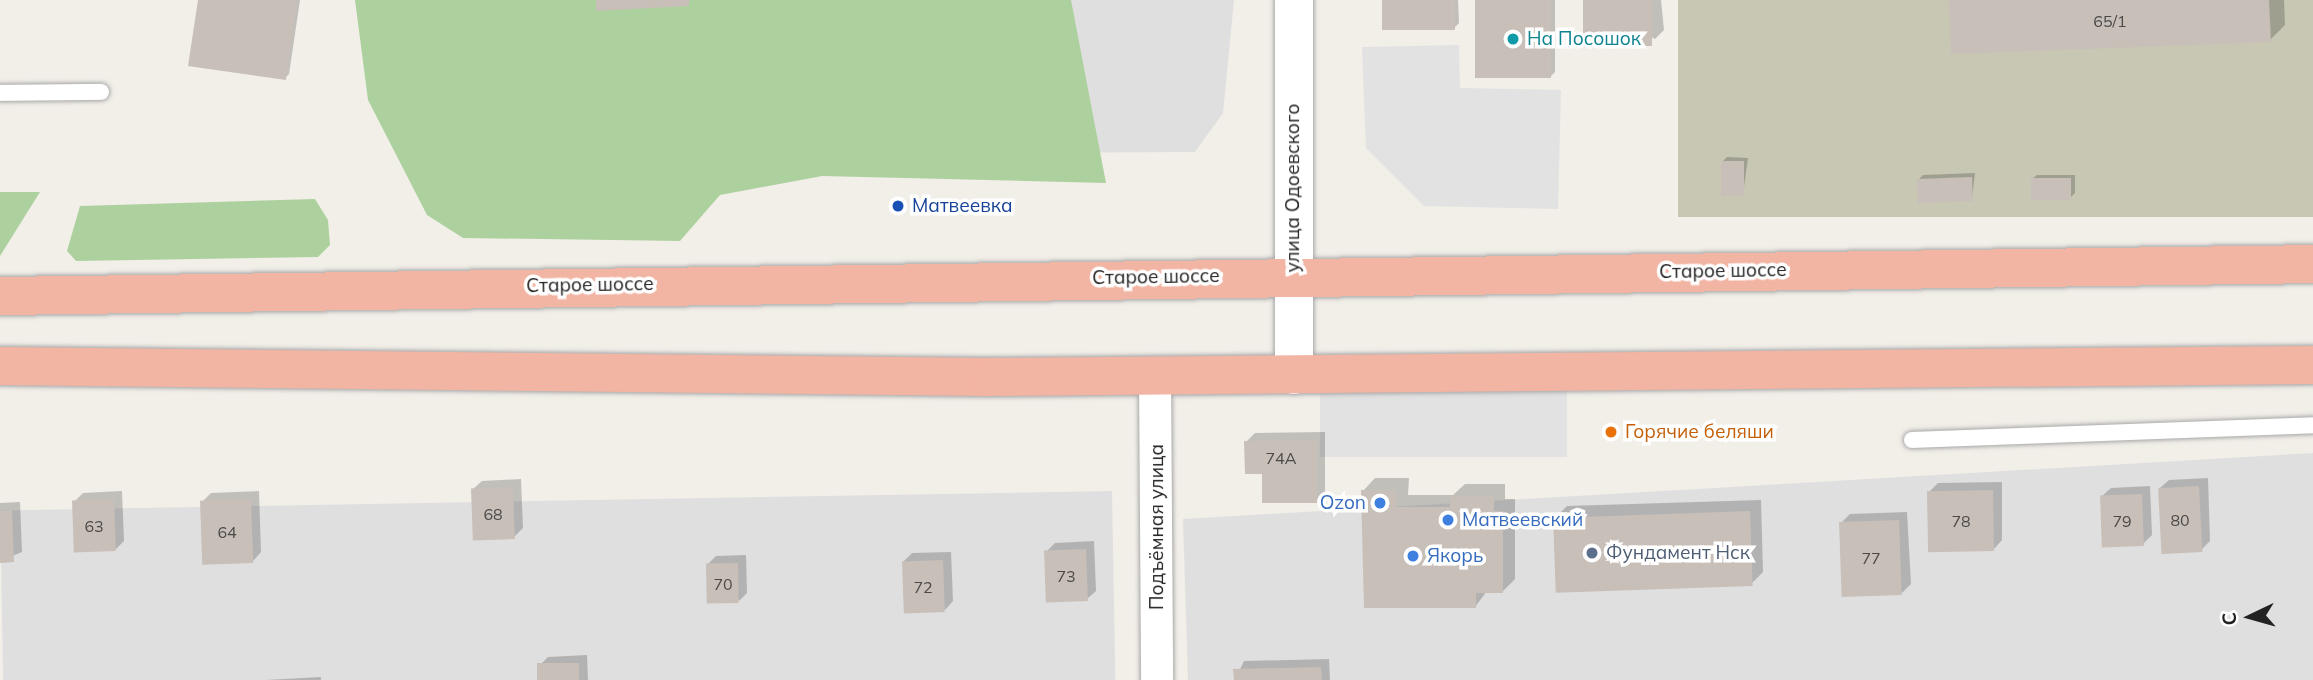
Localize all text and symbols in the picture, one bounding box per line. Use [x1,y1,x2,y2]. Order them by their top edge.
house number: 65/1 [2093,11,2127,31]
place label: На Посошок [1527,28,1641,50]
marker: На Посошок [1505,31,1521,47]
street label: улица Одоевского [1282,104,1304,272]
place label: Матвеевка [912,195,1013,217]
marker: Матвеевка [890,198,906,214]
street label: Старое шоссе [1659,258,1787,284]
street label: Старое шоссе [1092,264,1220,290]
street label: Старое шоссе [526,272,654,298]
place label: Горячие беляши [1625,421,1774,443]
marker: Горячие беляши [1603,424,1619,440]
street label: Подъёмная улица [1146,444,1168,610]
house number: 74А [1266,448,1296,468]
place label: Ozon [1320,492,1366,514]
marker: Ozon [1372,495,1388,511]
house number: 68 [483,504,503,524]
place label: Матвеевский [1462,509,1583,531]
house number: 80 [2170,510,2190,530]
house number: 78 [1951,511,1971,531]
house number: 79 [2112,511,2132,531]
marker: Матвеевский [1440,512,1456,528]
house number: 63 [84,516,104,536]
house number: 64 [217,522,237,542]
place label: Фундамент Нск [1606,542,1750,564]
place label: Якорь [1427,545,1483,567]
marker: Фундамент Нск [1584,545,1600,561]
marker: Якорь [1405,548,1421,564]
house number: 77 [1861,548,1881,568]
house number: 73 [1056,566,1076,586]
house number: 70 [713,574,733,594]
house number: 72 [913,577,933,597]
north arrow [2215,582,2285,652]
text: С [2217,611,2242,626]

